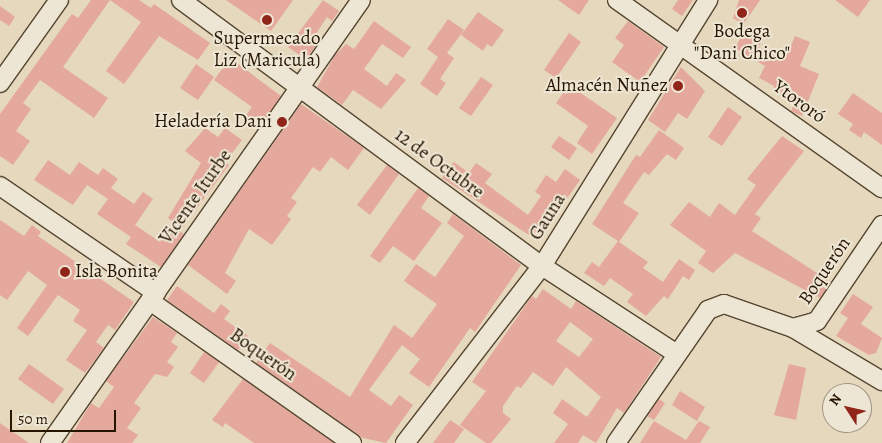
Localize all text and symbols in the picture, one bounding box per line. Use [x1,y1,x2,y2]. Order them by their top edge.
marker: Bodega "Dani Chico" [736,7,748,19]
marker: Supermecado Liz (Maricula) [261,14,273,26]
place label: Bodega "Dani Chico" [694,21,790,65]
place label: Supermecado Liz (Maricula) [213,28,321,72]
place label: Almacén Nuñez [546,75,668,97]
street label: Ytororó [768,75,830,129]
marker: Almacén Nuñez [672,80,684,92]
place label: Heladería Dani [154,111,272,133]
marker: Heladería Dani [276,116,288,128]
street label: 12 de Octubre [390,124,488,204]
street label: Vicente Iturbe [155,145,237,249]
street label: Gauna [525,189,571,245]
street label: Boquerón [794,233,856,309]
place label: Isla Bonita [75,261,158,283]
marker: Isla Bonita [59,266,71,278]
street label: Boquerón [225,324,301,386]
north arrow [822,383,872,433]
text: N [824,390,846,409]
scale bar [12,400,119,432]
text: 50 m [18,409,48,429]

